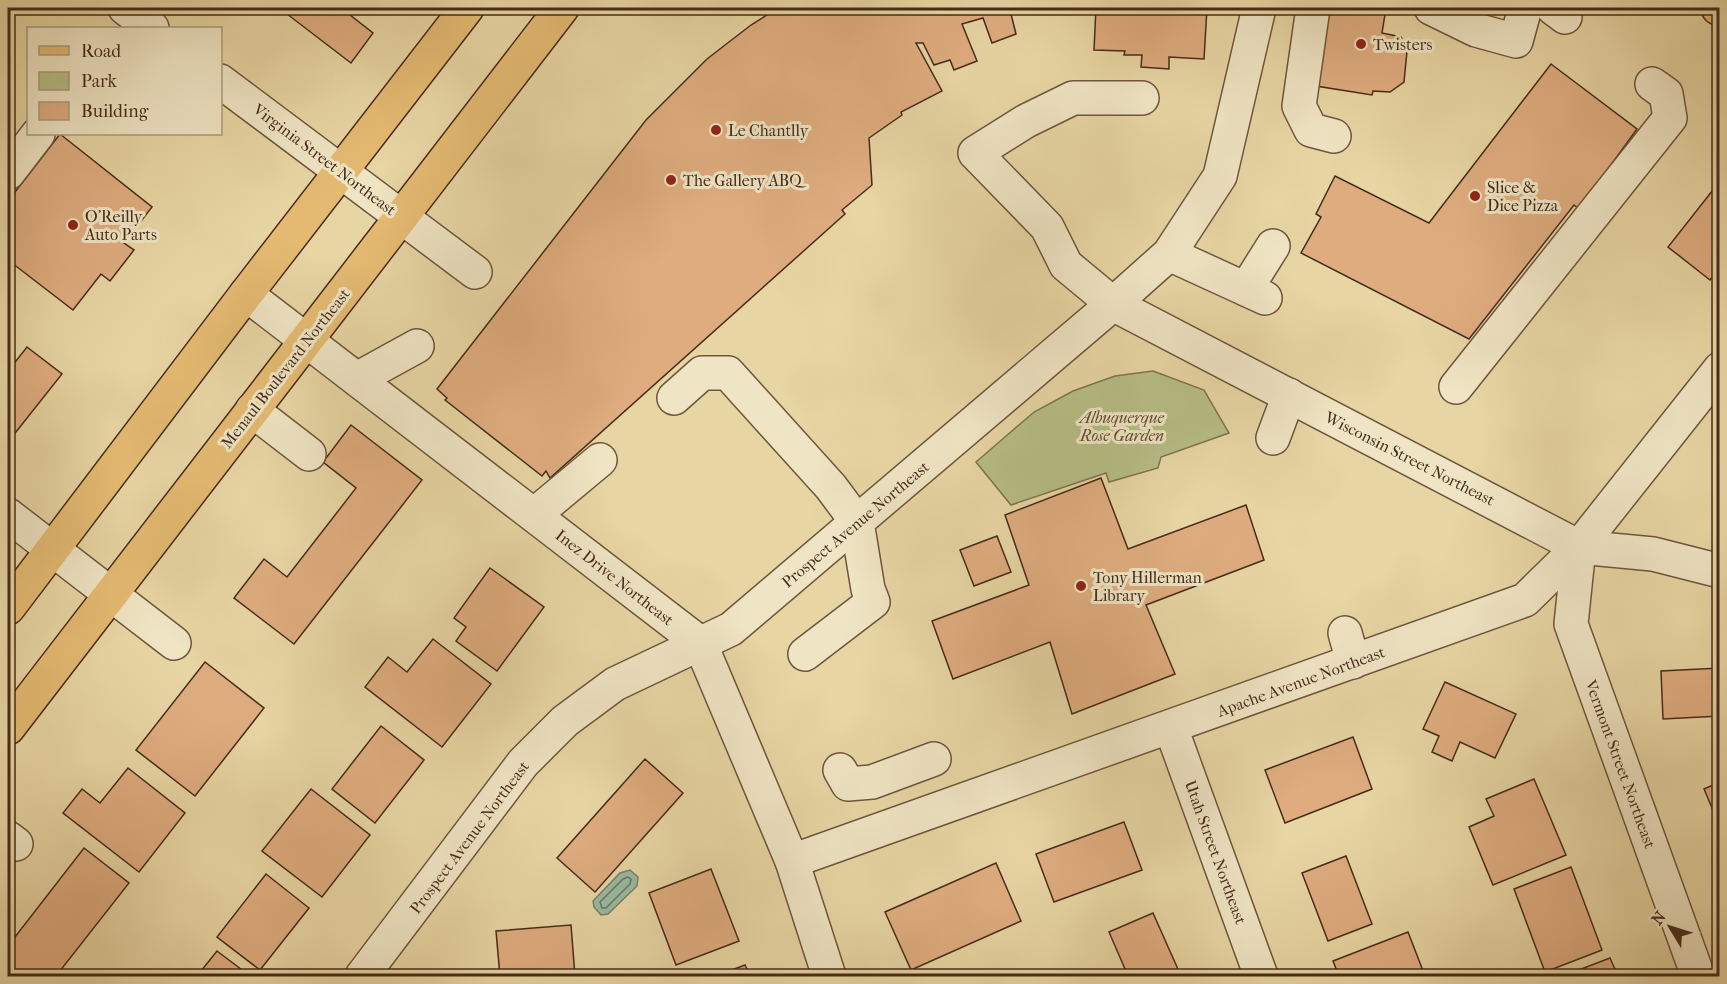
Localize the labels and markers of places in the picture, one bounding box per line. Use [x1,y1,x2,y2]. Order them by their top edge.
place label: Twisters [1373,35,1432,54]
marker: Twisters [1354,37,1368,51]
place label: Le Chantlly [728,121,809,140]
marker: Le Chantlly [709,123,723,137]
place label: The Gallery ABQ [683,171,807,190]
marker: The Gallery ABQ [664,173,678,187]
place label: Slice & Dice Pizza [1487,178,1559,215]
marker: Slice & Dice Pizza [1468,189,1482,203]
place label: O'Reilly Auto Parts [84,207,157,244]
marker: O'Reilly Auto Parts [66,218,80,232]
place label: Tony Hillerman Library [1093,568,1203,605]
marker: Tony Hillerman Library [1074,579,1088,593]

